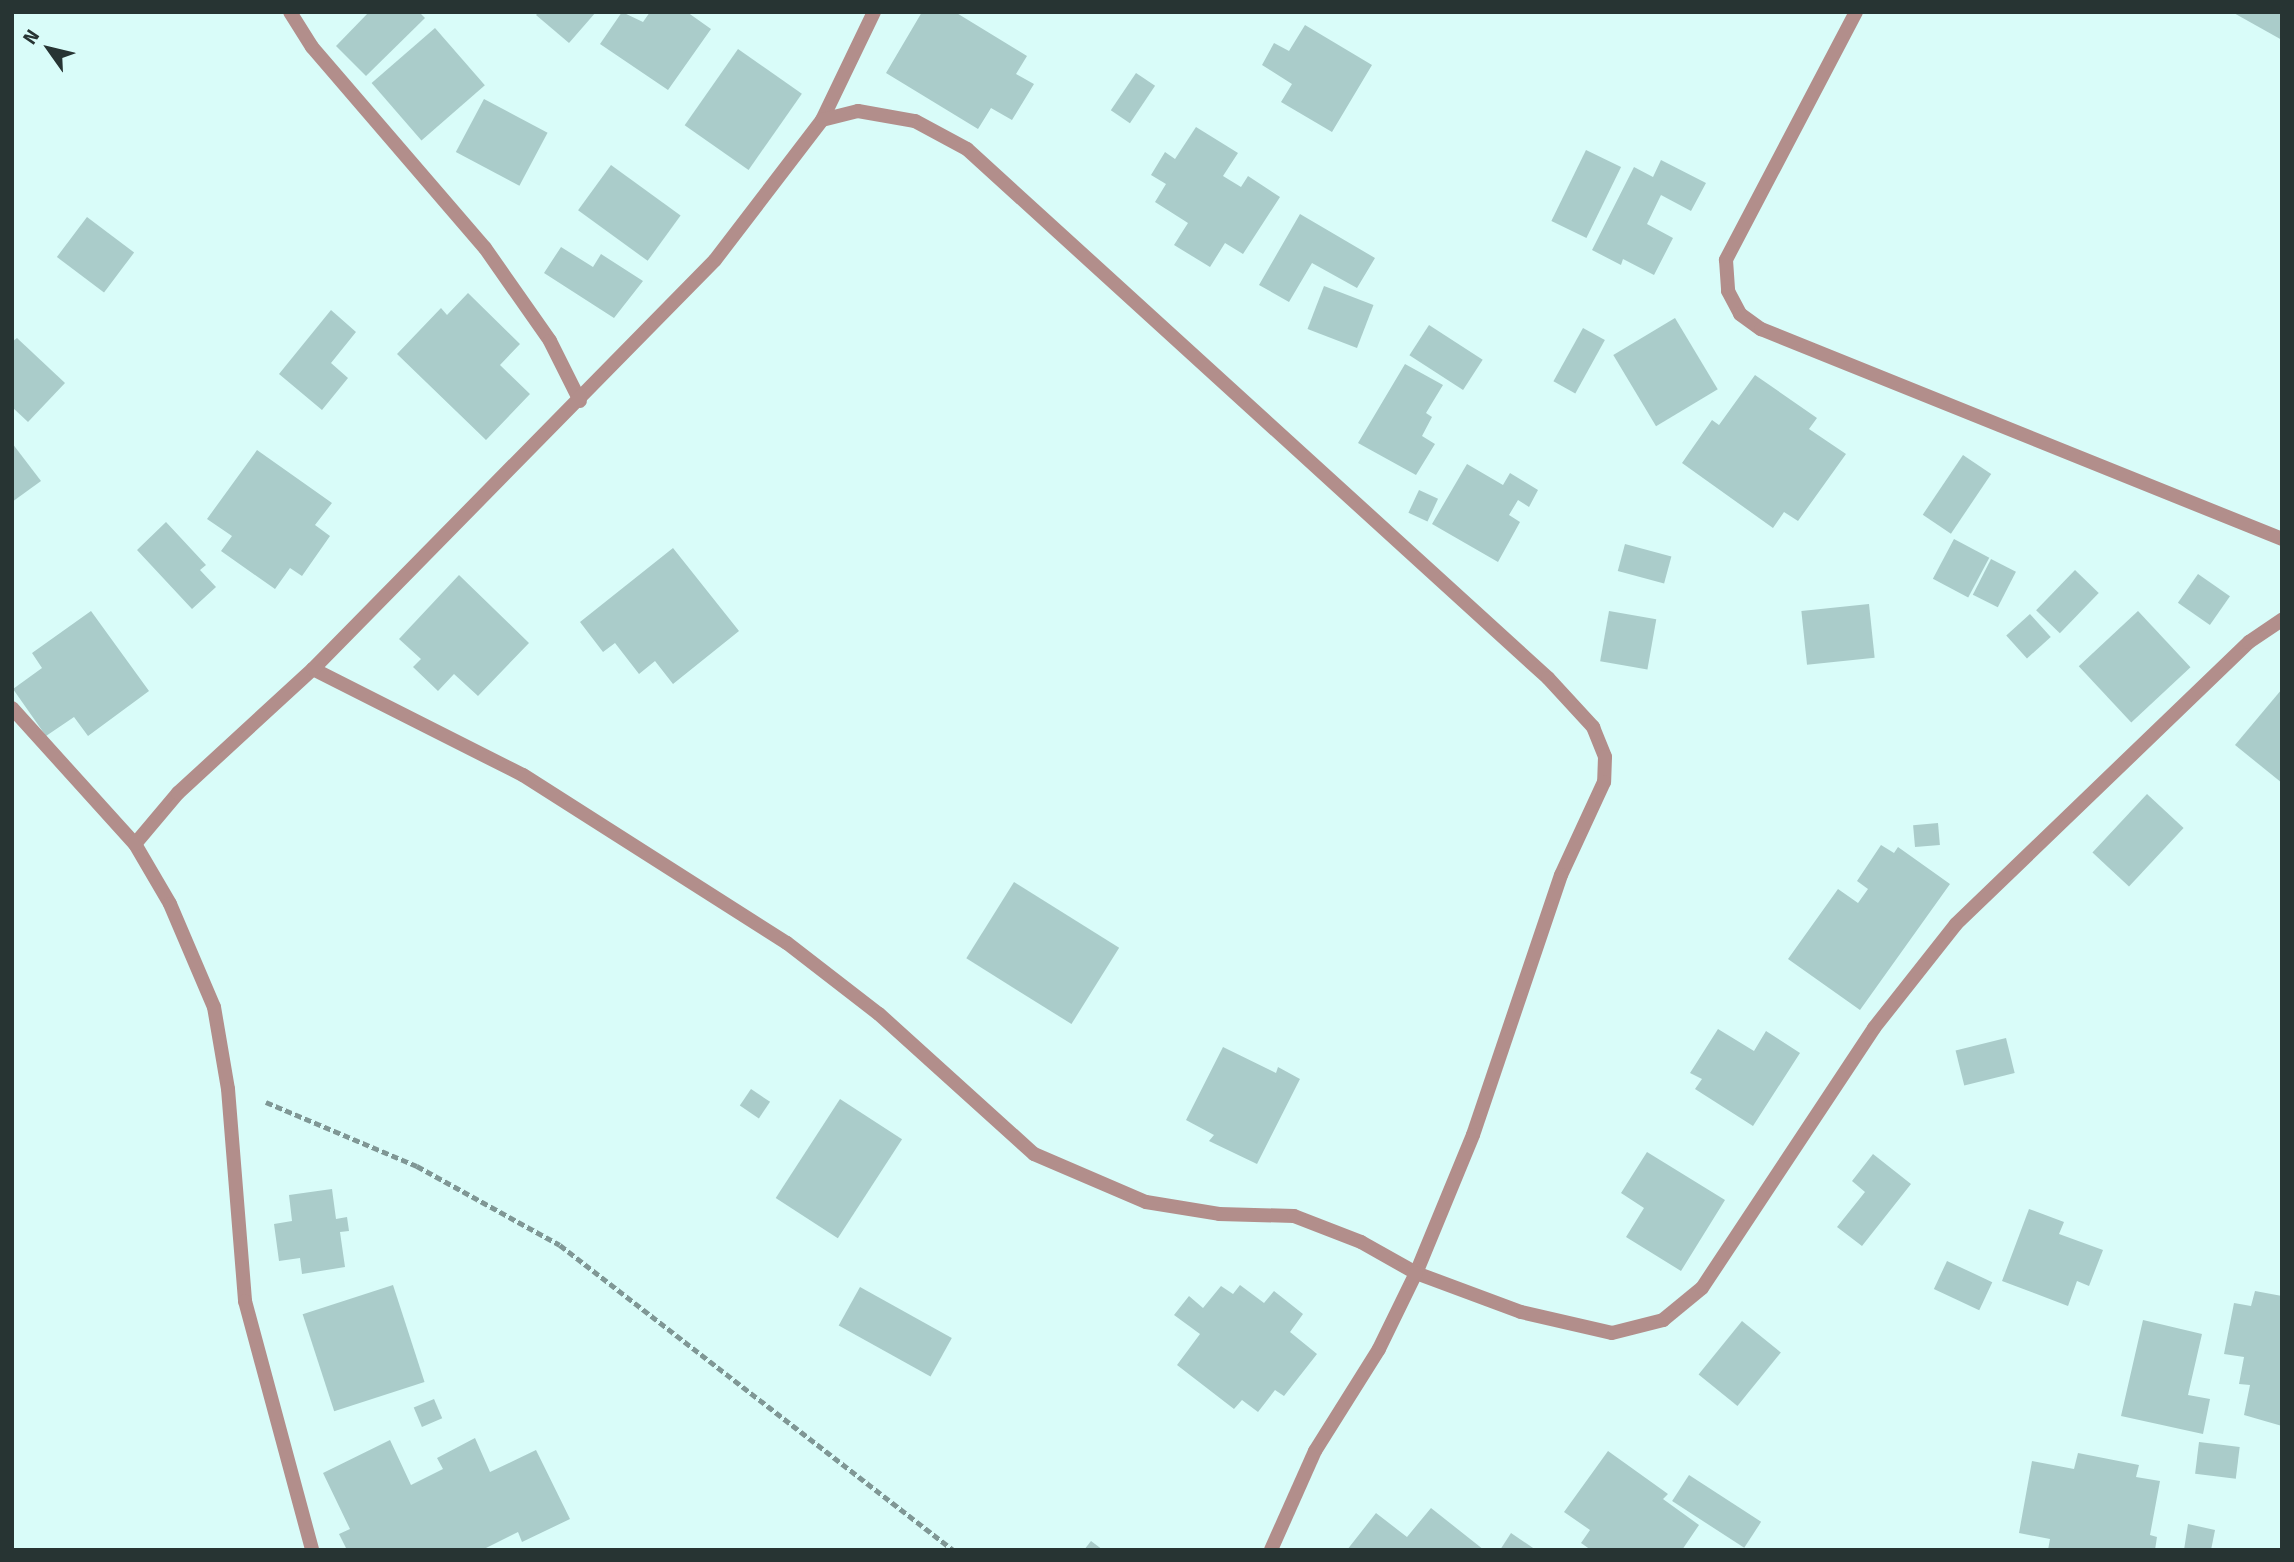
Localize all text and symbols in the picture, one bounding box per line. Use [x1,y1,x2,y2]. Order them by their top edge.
north arrow [14,14,84,84]
text: N [18,25,44,49]

